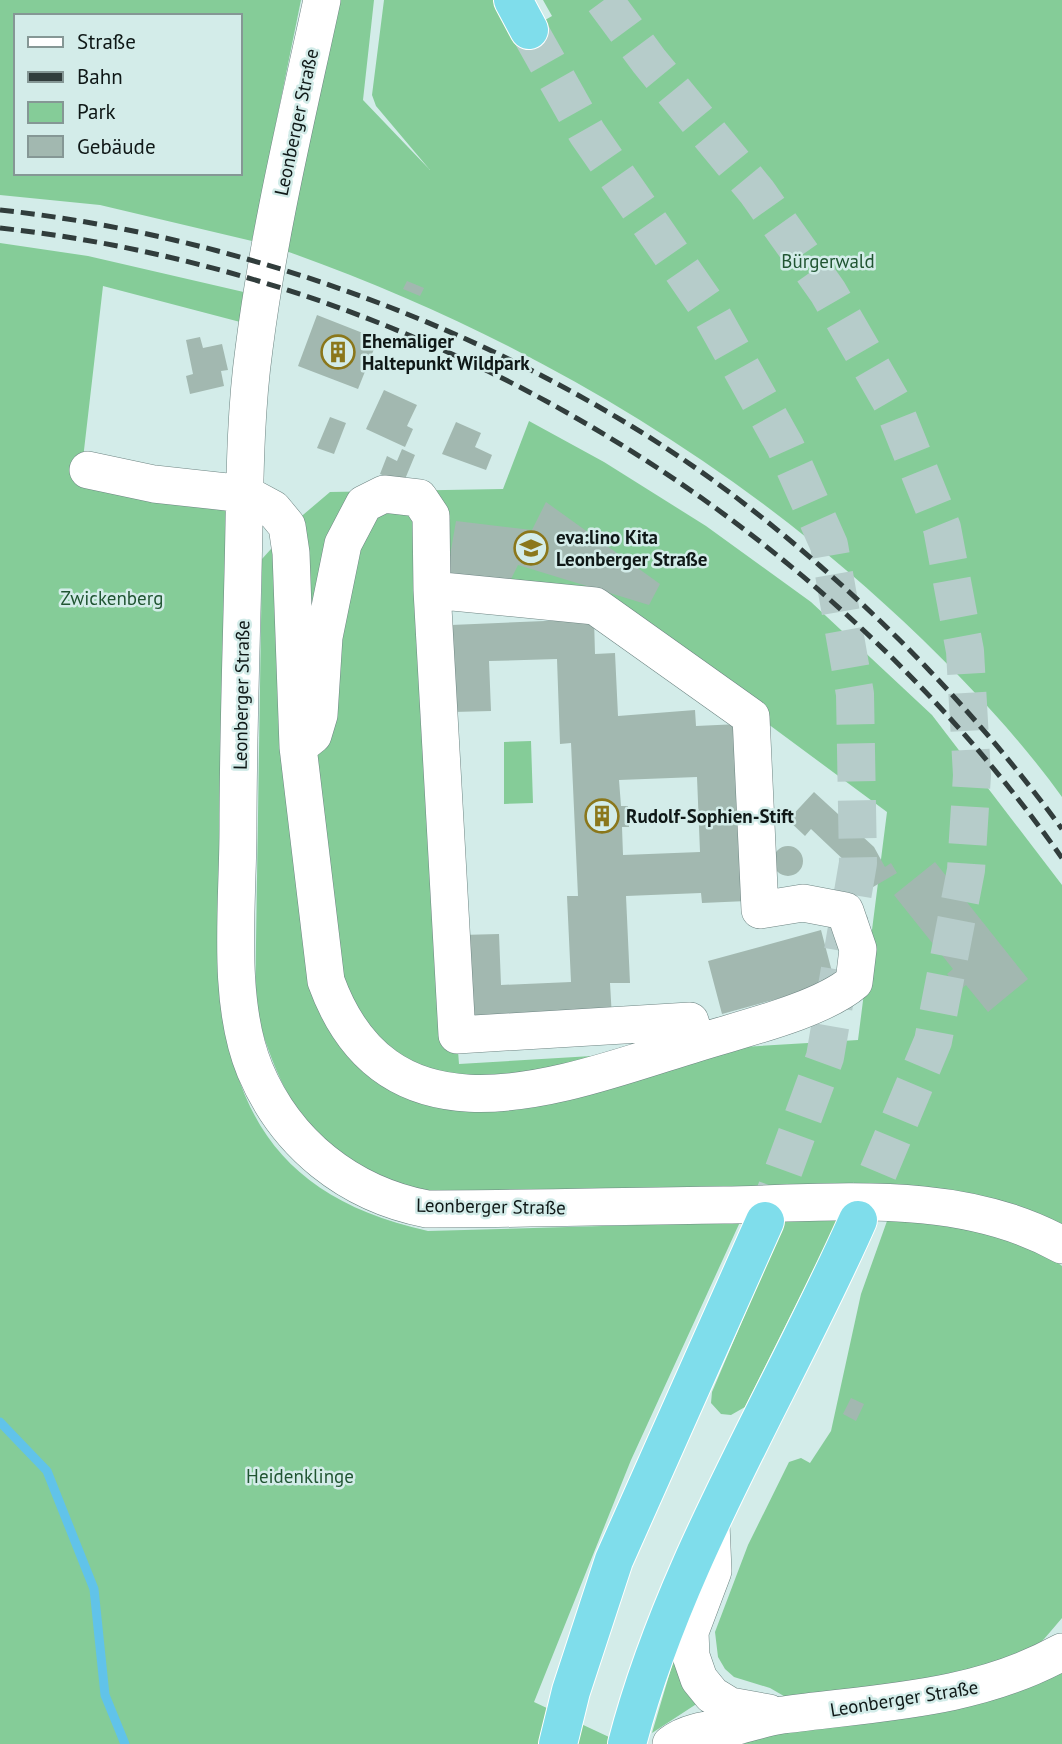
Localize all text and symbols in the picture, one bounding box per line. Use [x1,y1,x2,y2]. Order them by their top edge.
legend [14,14,242,175]
text: Straße [77,28,136,55]
street label: Leonberger Straße [269,46,323,198]
text: Bahn [77,63,123,90]
text: Park [77,98,116,125]
text: Gebäude [77,133,156,160]
park label: Bürgerwald [781,249,875,273]
place label: Ehemaliger Haltepunkt Wildpark [362,329,530,375]
building icon: Ehemaliger Haltepunkt Wildpark [319,333,357,371]
place label: eva:lino Kita Leonberger Straße [556,525,707,571]
school or university icon: eva:lino Kita Leonberger Straße [512,529,550,567]
park label: Zwickenberg [61,586,163,610]
street label: Leonberger Straße [228,620,254,770]
building icon: Rudolf-Sophien-Stift [583,797,621,835]
place label: Rudolf-Sophien-Stift [626,804,794,828]
street label: Leonberger Straße [416,1193,566,1219]
park label: Heidenklinge [246,1464,354,1488]
street label: Leonberger Straße [828,1674,980,1722]

